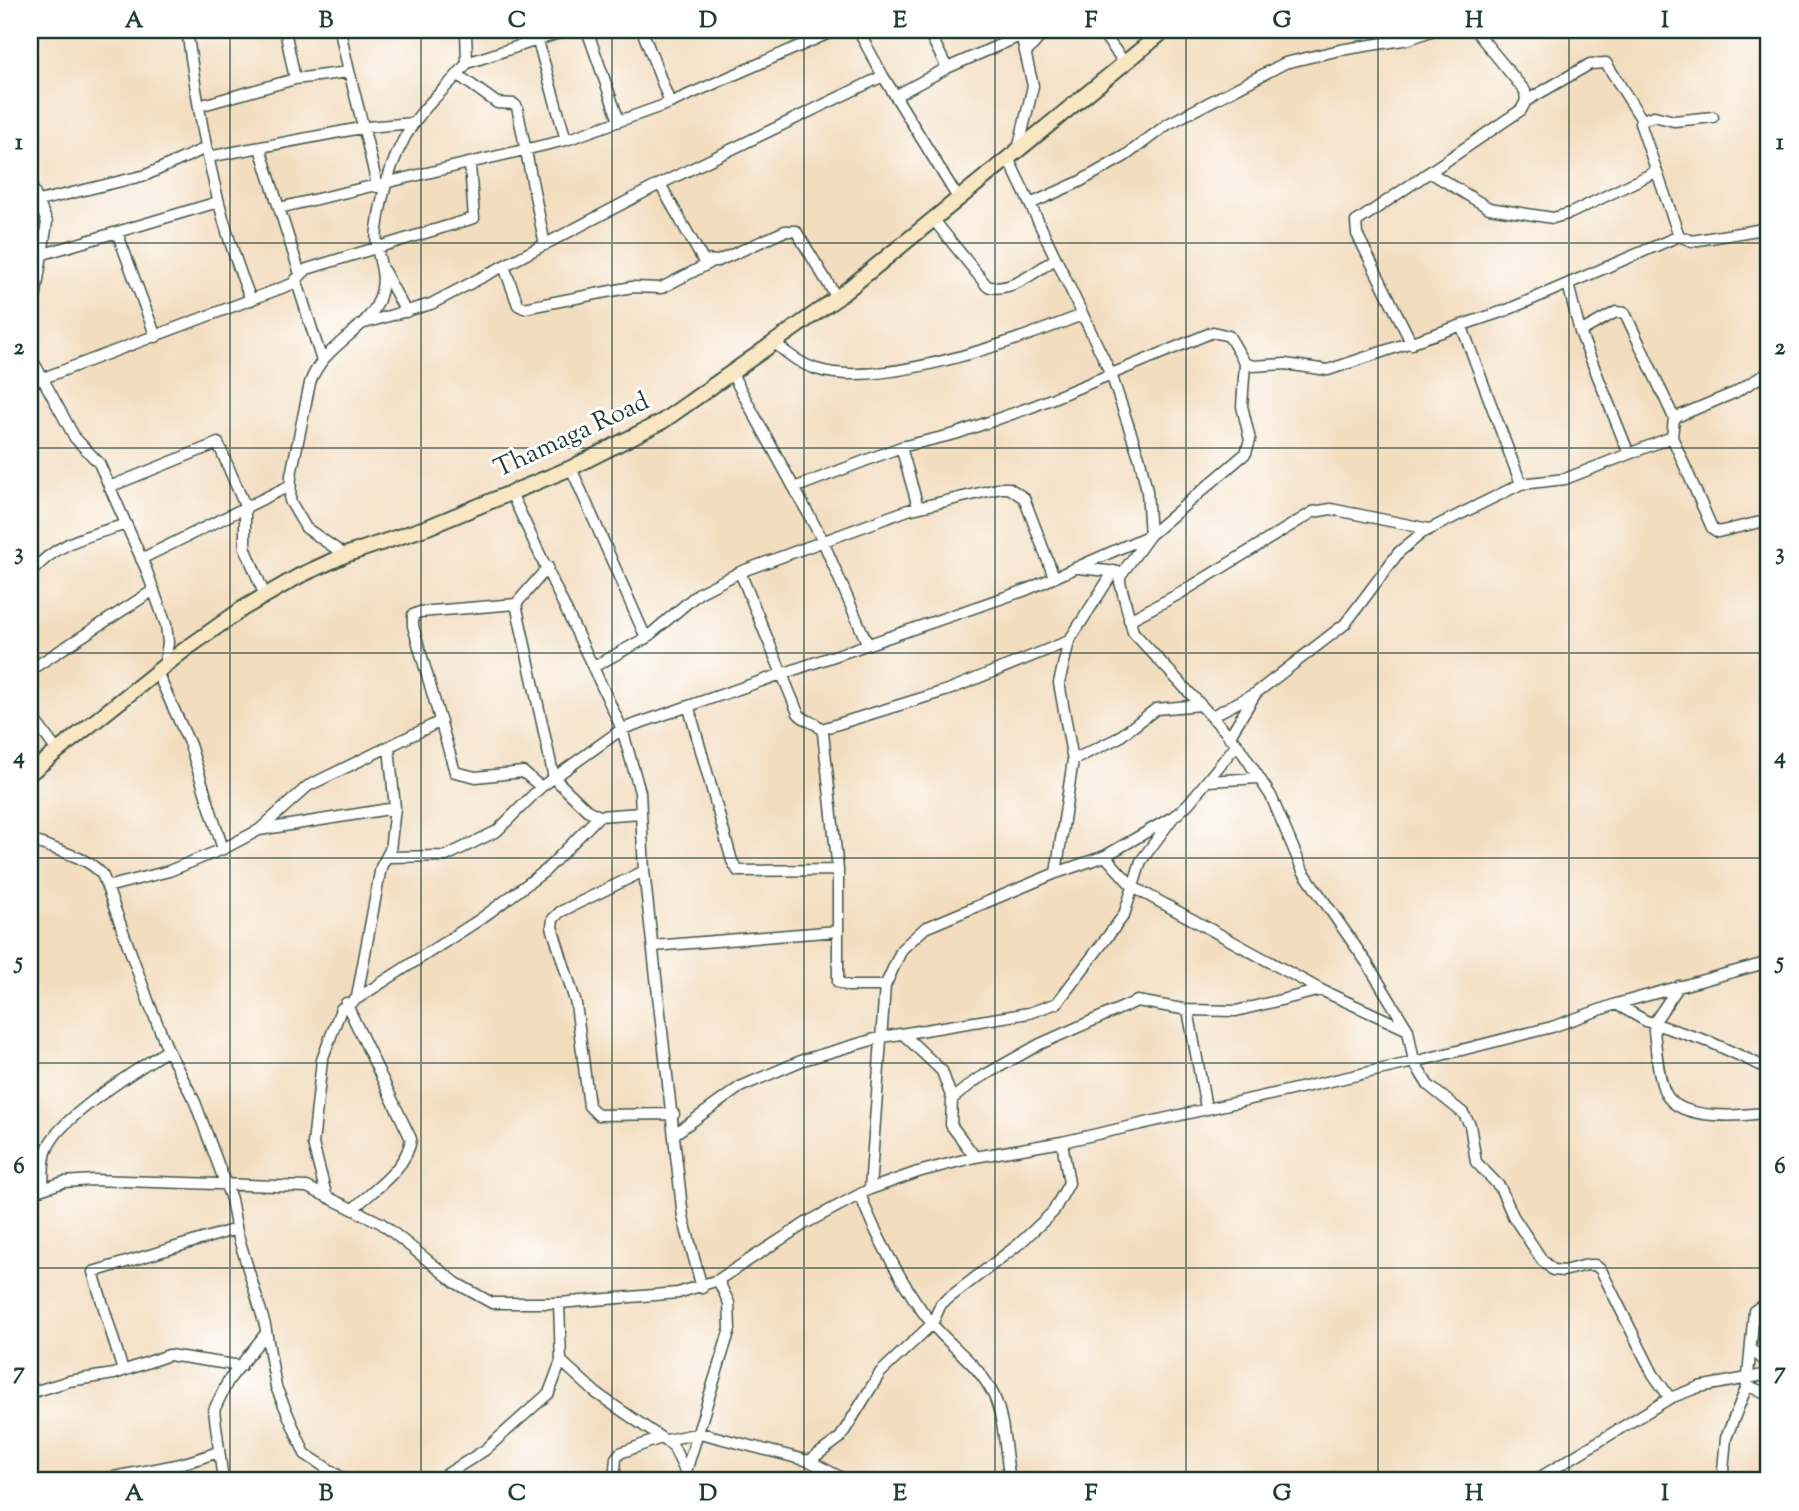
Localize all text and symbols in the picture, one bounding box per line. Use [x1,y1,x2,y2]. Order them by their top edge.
text: A [125,5,144,38]
text: B [319,5,334,38]
text: C [508,5,526,38]
text: D [699,5,717,38]
text: E [893,5,907,38]
text: F [1085,5,1098,38]
text: G [1273,5,1292,38]
text: H [1465,5,1484,38]
text: I [1661,5,1669,38]
text: 1 [15,127,23,160]
text: 1 [1776,127,1784,160]
text: 2 [14,332,25,365]
text: 2 [1775,332,1786,365]
street label: Thamaga Road [488,384,656,488]
text: 3 [14,537,24,570]
text: 3 [1775,537,1785,570]
text: 4 [12,741,25,774]
text: 4 [1773,741,1786,774]
text: 5 [13,946,23,979]
text: 5 [1774,946,1784,979]
text: 6 [13,1151,25,1184]
text: 6 [1774,1151,1786,1184]
text: 7 [13,1356,25,1389]
text: 7 [1774,1356,1786,1389]
text: A [125,1478,144,1511]
text: B [319,1478,334,1511]
text: C [508,1478,526,1511]
text: D [699,1478,717,1511]
text: E [893,1478,907,1511]
text: F [1085,1478,1098,1511]
text: G [1273,1478,1292,1511]
text: H [1465,1478,1484,1511]
text: I [1661,1478,1669,1511]

